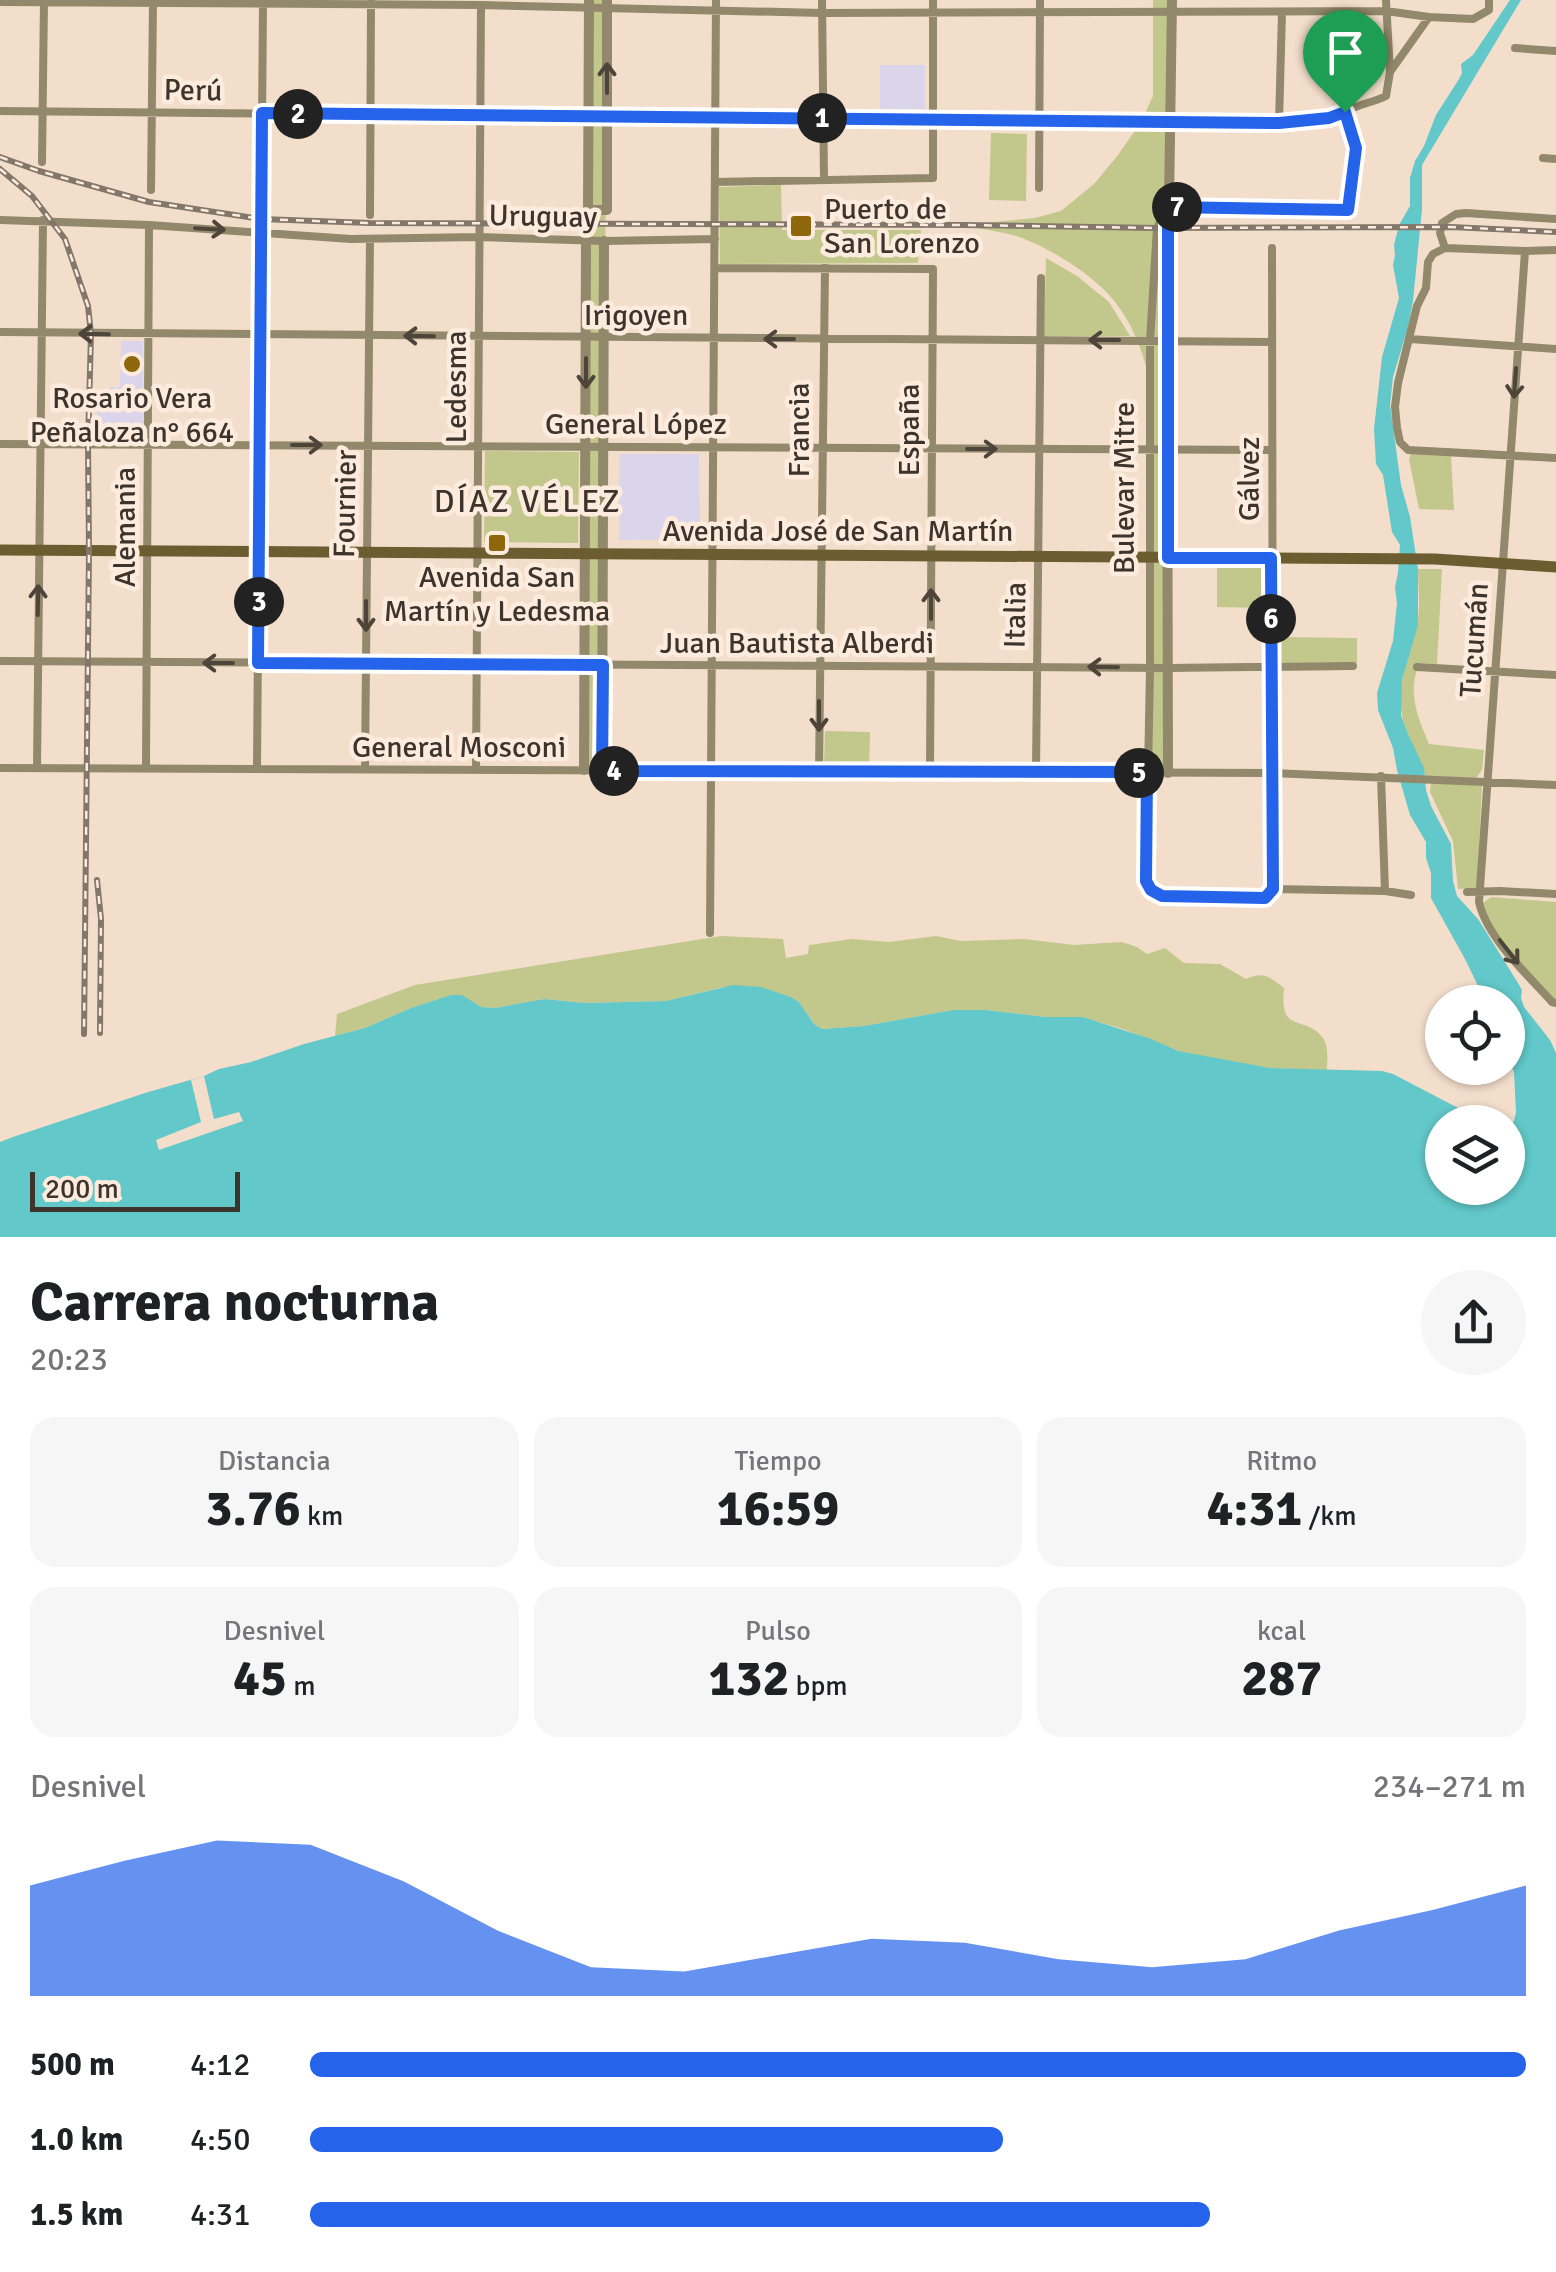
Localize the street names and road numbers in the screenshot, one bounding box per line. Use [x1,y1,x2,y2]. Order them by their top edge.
street label: Perú [163,71,223,110]
street label: Uruguay [488,197,598,236]
street label: Irigoyen [584,297,688,334]
street label: Ledesma [438,330,475,444]
street label: Francia [781,382,818,478]
street label: España [891,384,928,476]
street label: Bulevar Mitre [1106,402,1143,574]
street label: General López [545,406,727,443]
street label: Gálvez [1231,437,1268,521]
street label: Fournier [326,449,365,559]
street label: Alemania [107,467,144,587]
street label: Avenida José de San Martín [663,513,1013,550]
street label: Italia [996,581,1035,649]
street label: Tucumán [1452,582,1497,699]
street label: Juan Bautista Alberdi [660,625,934,662]
street label: General Mosconi [352,729,566,766]

